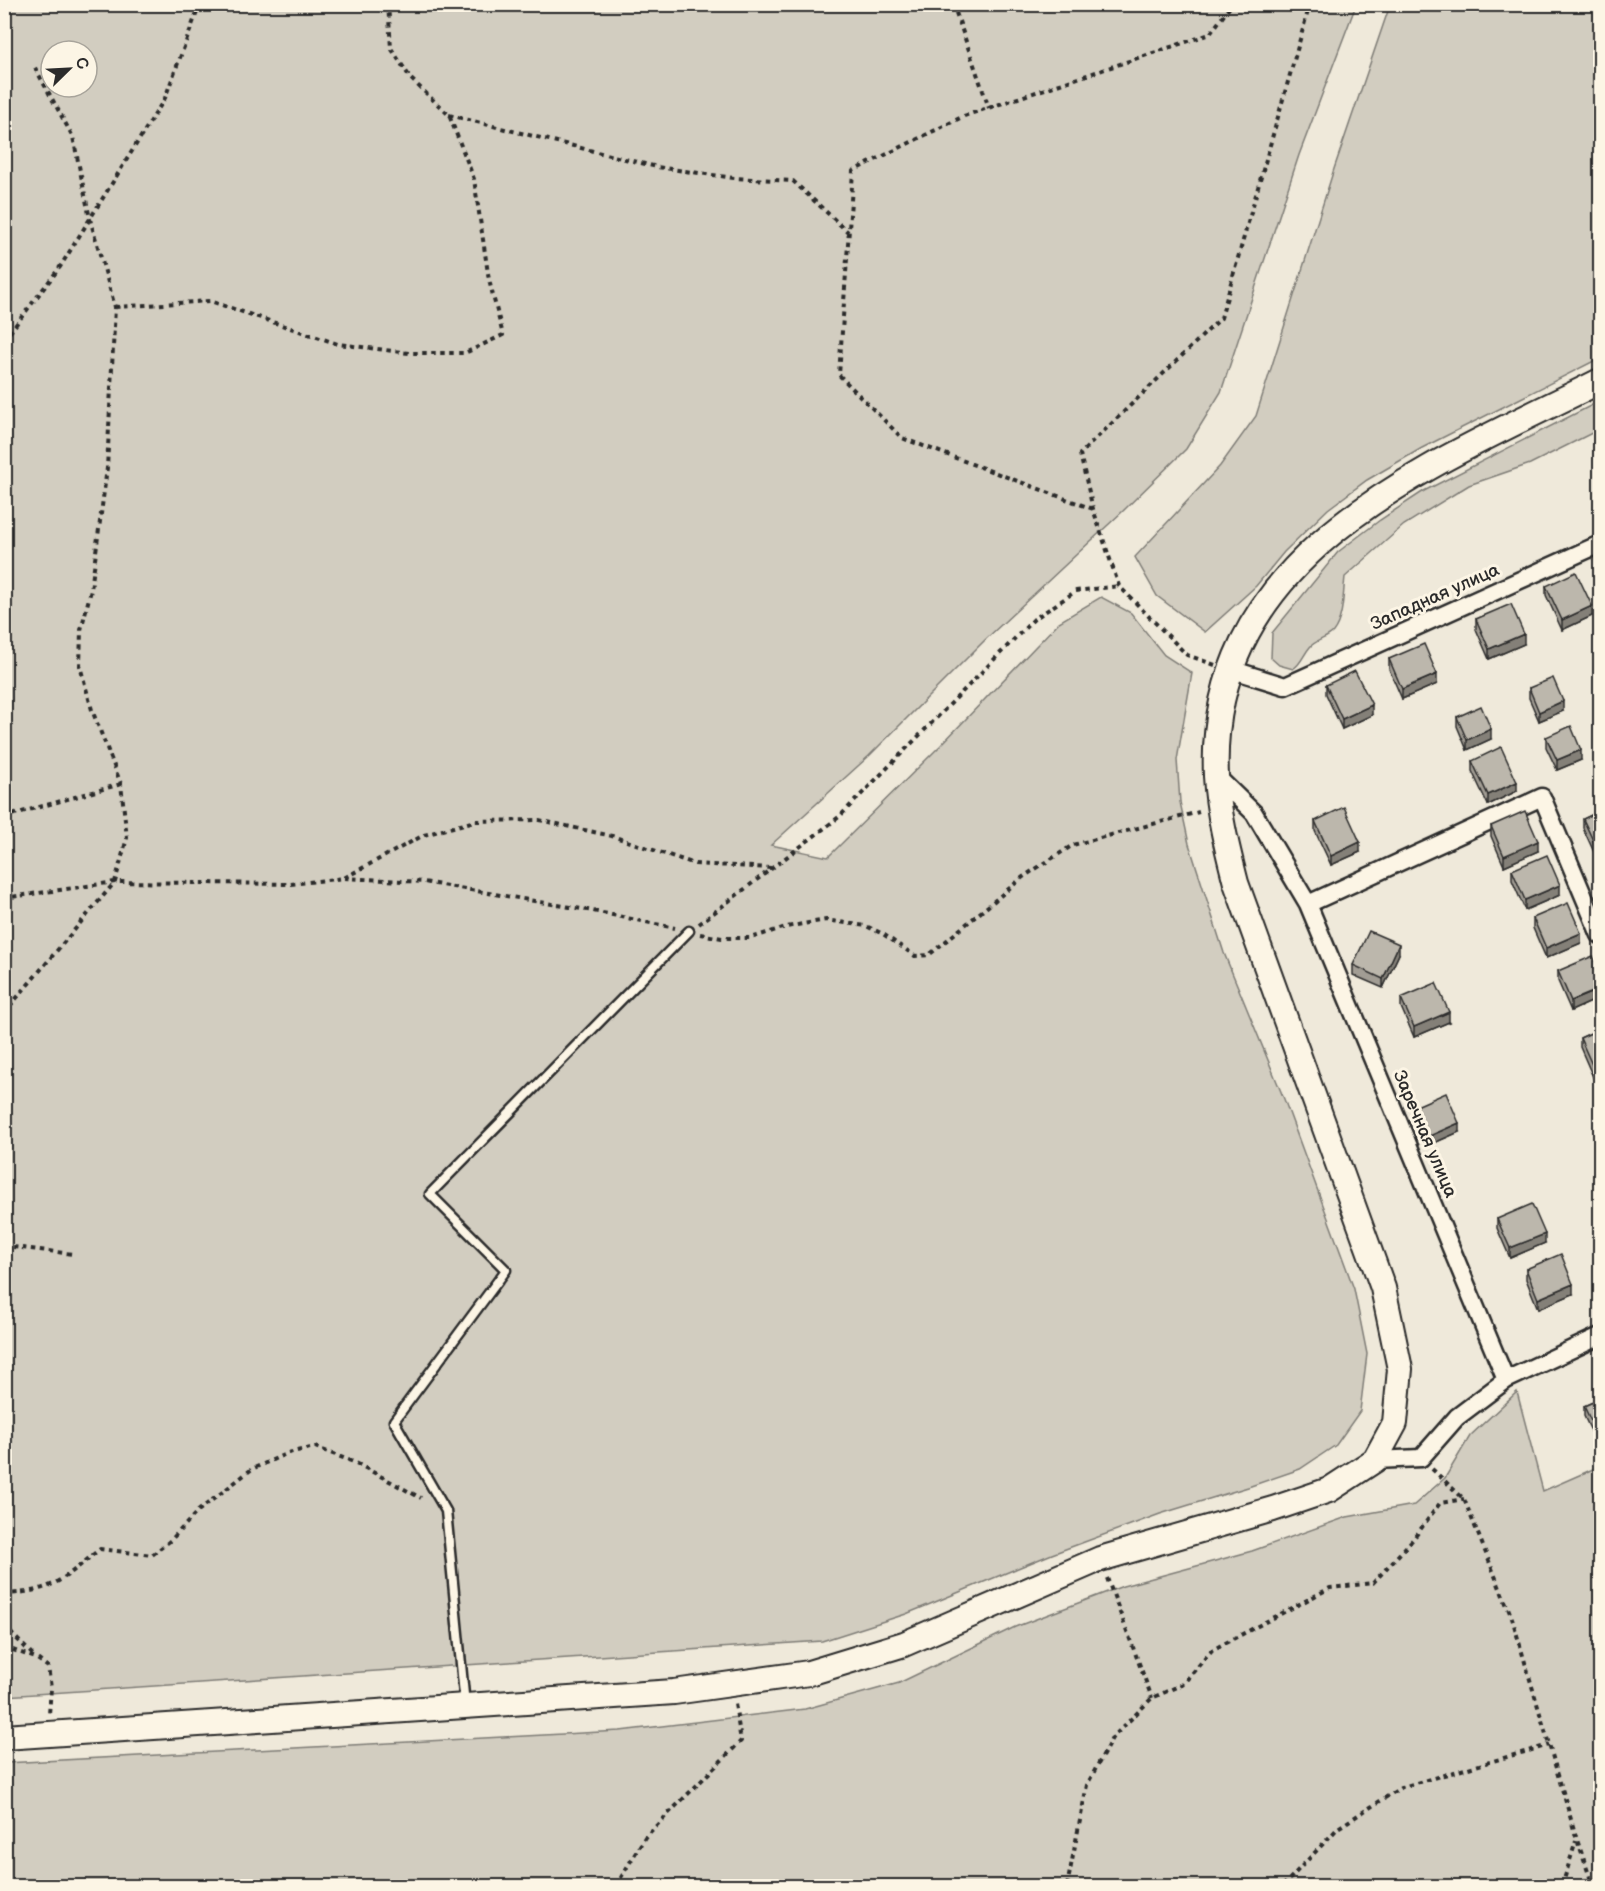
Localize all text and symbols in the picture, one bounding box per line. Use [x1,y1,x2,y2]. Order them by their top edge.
north arrow [39,39,99,99]
text: С [70,55,92,72]
street label: Западная улица [1367,559,1503,635]
street label: Заречная улица [1389,1067,1461,1201]

